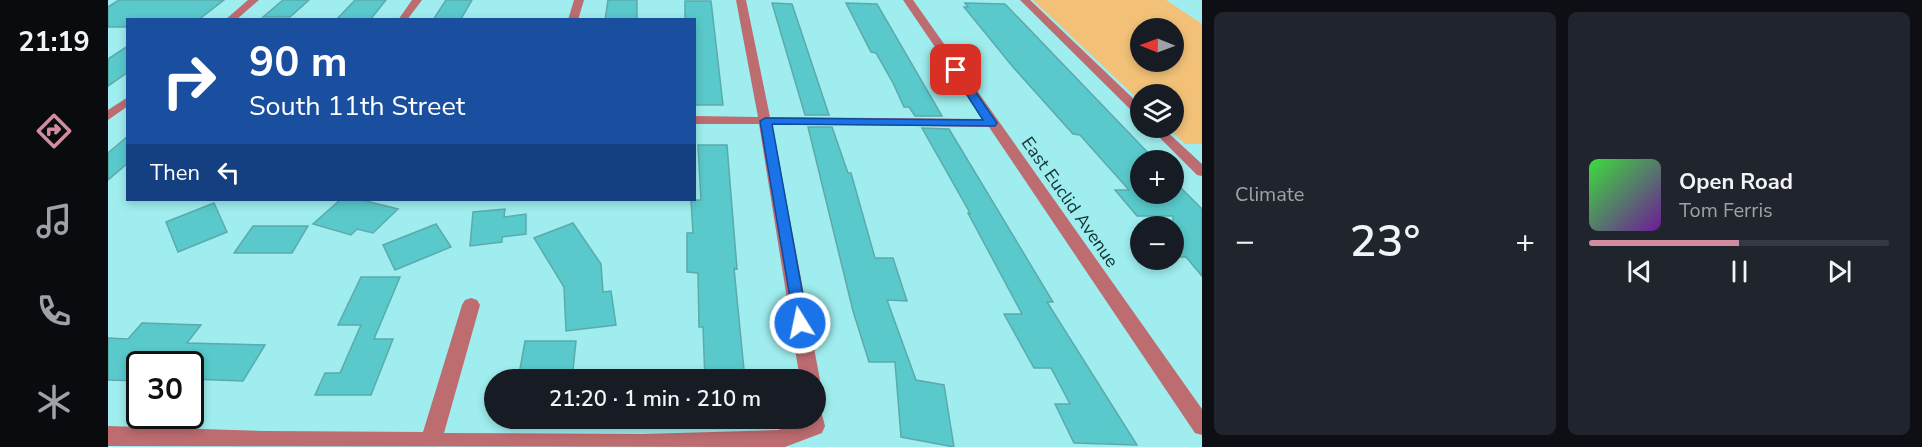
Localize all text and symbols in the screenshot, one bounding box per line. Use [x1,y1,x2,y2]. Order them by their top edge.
north arrow [1130,18,1184,72]
map controls [1130,18,1184,270]
text: 21:19 [18,24,90,61]
text: 90 m [249,34,348,91]
icon: right [150,42,228,120]
pin [930,44,981,95]
icon: arrive [939,53,972,86]
button: layers [1130,84,1184,138]
text: South 11th Street [249,88,465,125]
icon: directions [33,110,75,152]
street label: East Euclid Avenue [1016,132,1124,272]
button: + [1130,150,1184,204]
icon: left [212,156,245,189]
text: Then [150,158,200,188]
text: Open Road [1679,167,1793,197]
text: Climate [1235,181,1304,208]
text: Tom Ferris [1679,197,1773,224]
icon: music [33,200,75,242]
text: 23° [1350,211,1420,272]
button: − [1130,216,1184,270]
text: − [1235,219,1255,264]
text: + [1515,219,1535,264]
icon: previous [1623,255,1656,288]
icon: pause [1723,255,1756,288]
icon: next [1823,255,1856,288]
icon: phone [33,290,75,332]
position arrow [768,291,832,355]
speed limit sign: 30 [126,351,204,429]
icon: climate [33,381,75,423]
text: 21:20 · 1 min · 210 m [549,384,761,414]

